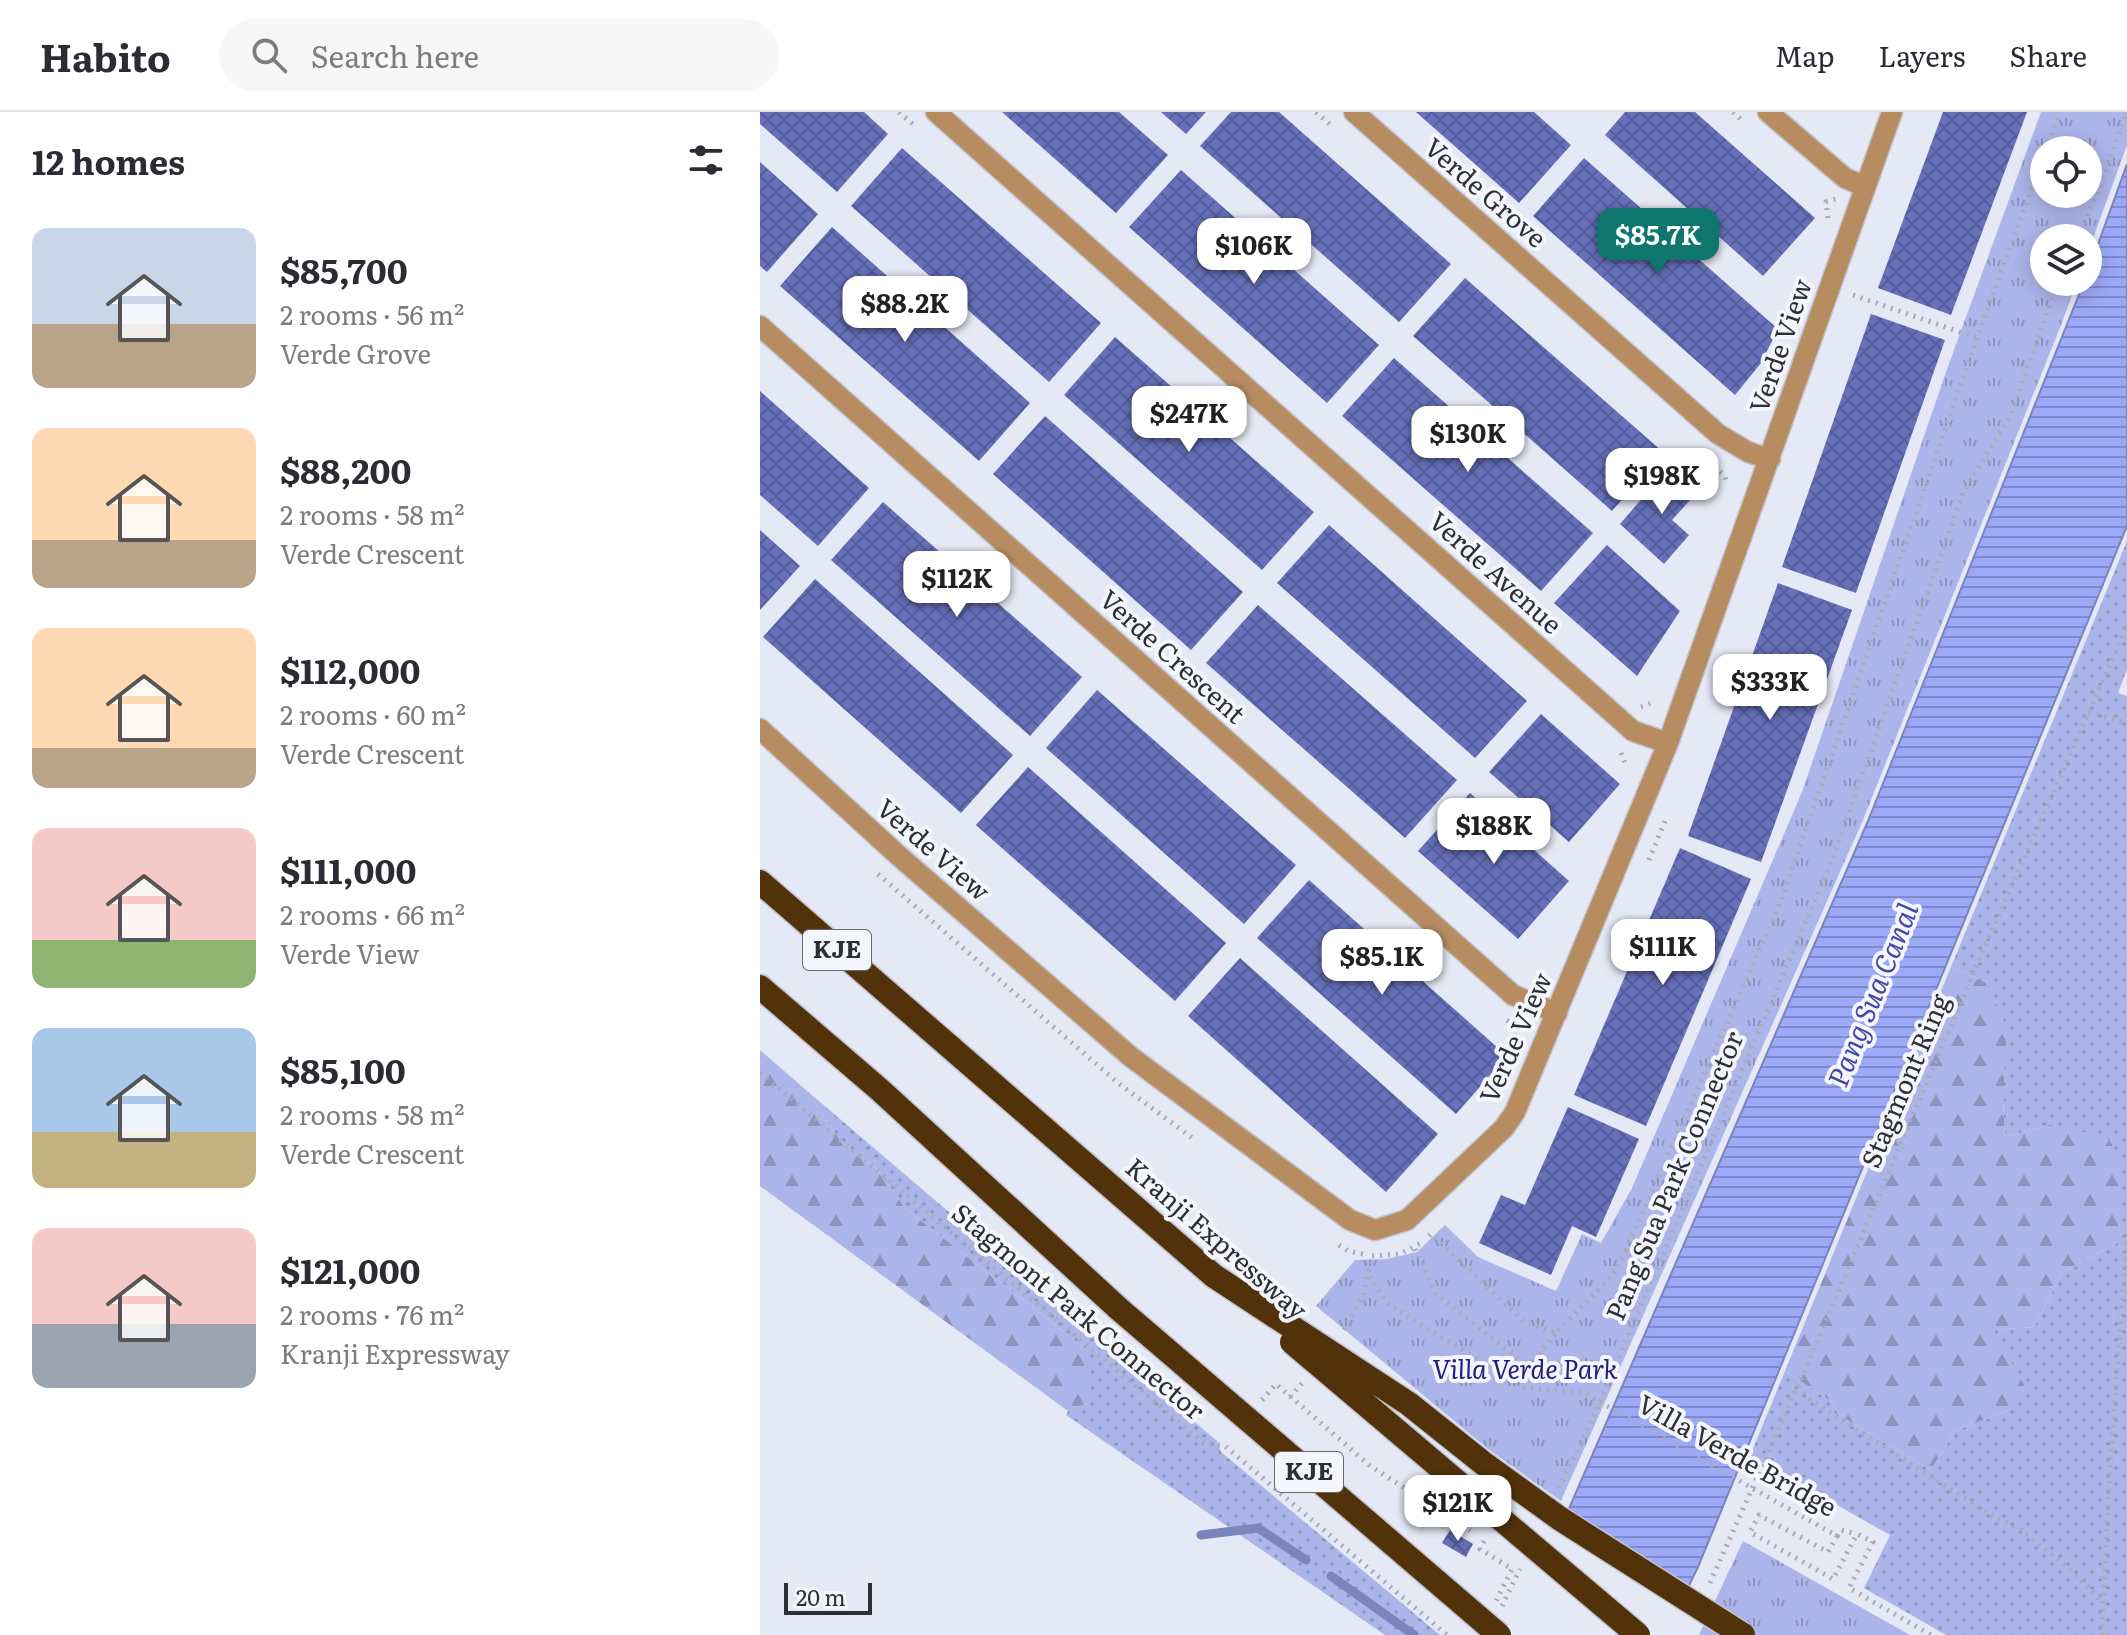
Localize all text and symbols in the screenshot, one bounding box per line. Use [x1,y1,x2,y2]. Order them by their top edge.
search box [219,19,779,91]
text: Habito [40,27,171,84]
icon: search [247,33,291,77]
text: Search here [311,33,479,77]
text: Map [1775,34,1834,76]
text: Layers [1878,34,1965,76]
text: Share [2009,34,2087,76]
street label: Verde Grove [1417,127,1556,255]
text: 12 homes [32,135,185,185]
map controls [2030,136,2102,296]
button: locate [2030,136,2102,208]
icon: filters [684,138,728,182]
pin: $85.7K [1593,208,1723,276]
text: $85.7K [1615,214,1701,253]
pin: $106K [1198,218,1310,286]
text: $106K [1215,224,1293,263]
button: layers [2030,224,2102,296]
text: $85,700 [280,244,408,294]
icon: home [96,260,192,356]
street label: Verde View [1738,272,1820,417]
pin: $88.2K [840,276,970,344]
text: $88.2K [861,282,950,321]
text: 2 rooms · 56 m² [280,294,464,333]
text: Verde Grove [280,333,431,372]
pin: $247K [1133,386,1245,454]
text: $247K [1150,392,1228,431]
pin: $130K [1412,406,1524,474]
text: $130K [1429,412,1507,451]
text: $88,200 [280,444,412,494]
pin: $198K [1606,448,1718,516]
text: $198K [1624,454,1700,493]
icon: home [96,460,192,556]
text: 2 rooms · 58 m² [280,494,465,533]
street label: Verde Avenue [1421,501,1572,642]
text: Verde Crescent [280,533,464,572]
pin: $112K [901,551,1013,619]
text: $112K [921,557,993,596]
street label: Verde Crescent [1092,579,1256,732]
text: $112,000 [280,644,421,694]
pin: $333K [1714,654,1826,722]
icon: home [96,660,192,756]
text: $333K [1731,660,1809,699]
text: 2 rooms · 60 m² [280,694,466,733]
text: Verde Crescent [280,733,464,772]
street label: Verde View [869,788,1000,909]
pin: $188K [1438,798,1550,866]
text: $188K [1455,804,1533,843]
text: $111,000 [280,844,416,894]
icon: home [96,860,192,956]
text: 2 rooms · 66 m² [280,894,465,933]
water label: Pang Sua Canal [1815,896,1927,1093]
pin: $111K [1607,919,1719,987]
text: $111K [1629,925,1697,964]
pin: $85.1K [1317,929,1447,997]
road number: KJE [803,930,871,970]
text: Verde View [280,933,419,972]
text: $85.1K [1340,935,1424,974]
street label: Verde View [1468,965,1560,1109]
street label: Stagmont Ring [1850,987,1958,1173]
street label: Pang Sua Park Connector [1594,1024,1752,1326]
text: $85,100 [280,1044,406,1094]
icon: home [96,1060,192,1156]
text: 2 rooms · 58 m² [280,1094,465,1133]
text: Verde Crescent [280,1133,464,1172]
street label: Kranji Expressway [1118,1147,1317,1327]
street label: Stagmont Park Connector [945,1192,1215,1428]
text: $121,000 [280,1244,421,1294]
icon: home [96,1260,192,1356]
text: 2 rooms · 76 m² [280,1294,464,1333]
text: Kranji Expressway [280,1333,510,1372]
park label: Villa Verde Park [1432,1348,1619,1387]
street label: Villa Verde Bridge [1632,1383,1845,1525]
road number: KJE [1275,1452,1343,1492]
pin: $121K [1402,1475,1514,1543]
text: $121K [1422,1481,1494,1520]
scale bar [784,1579,872,1615]
text: 20 m [796,1580,846,1613]

